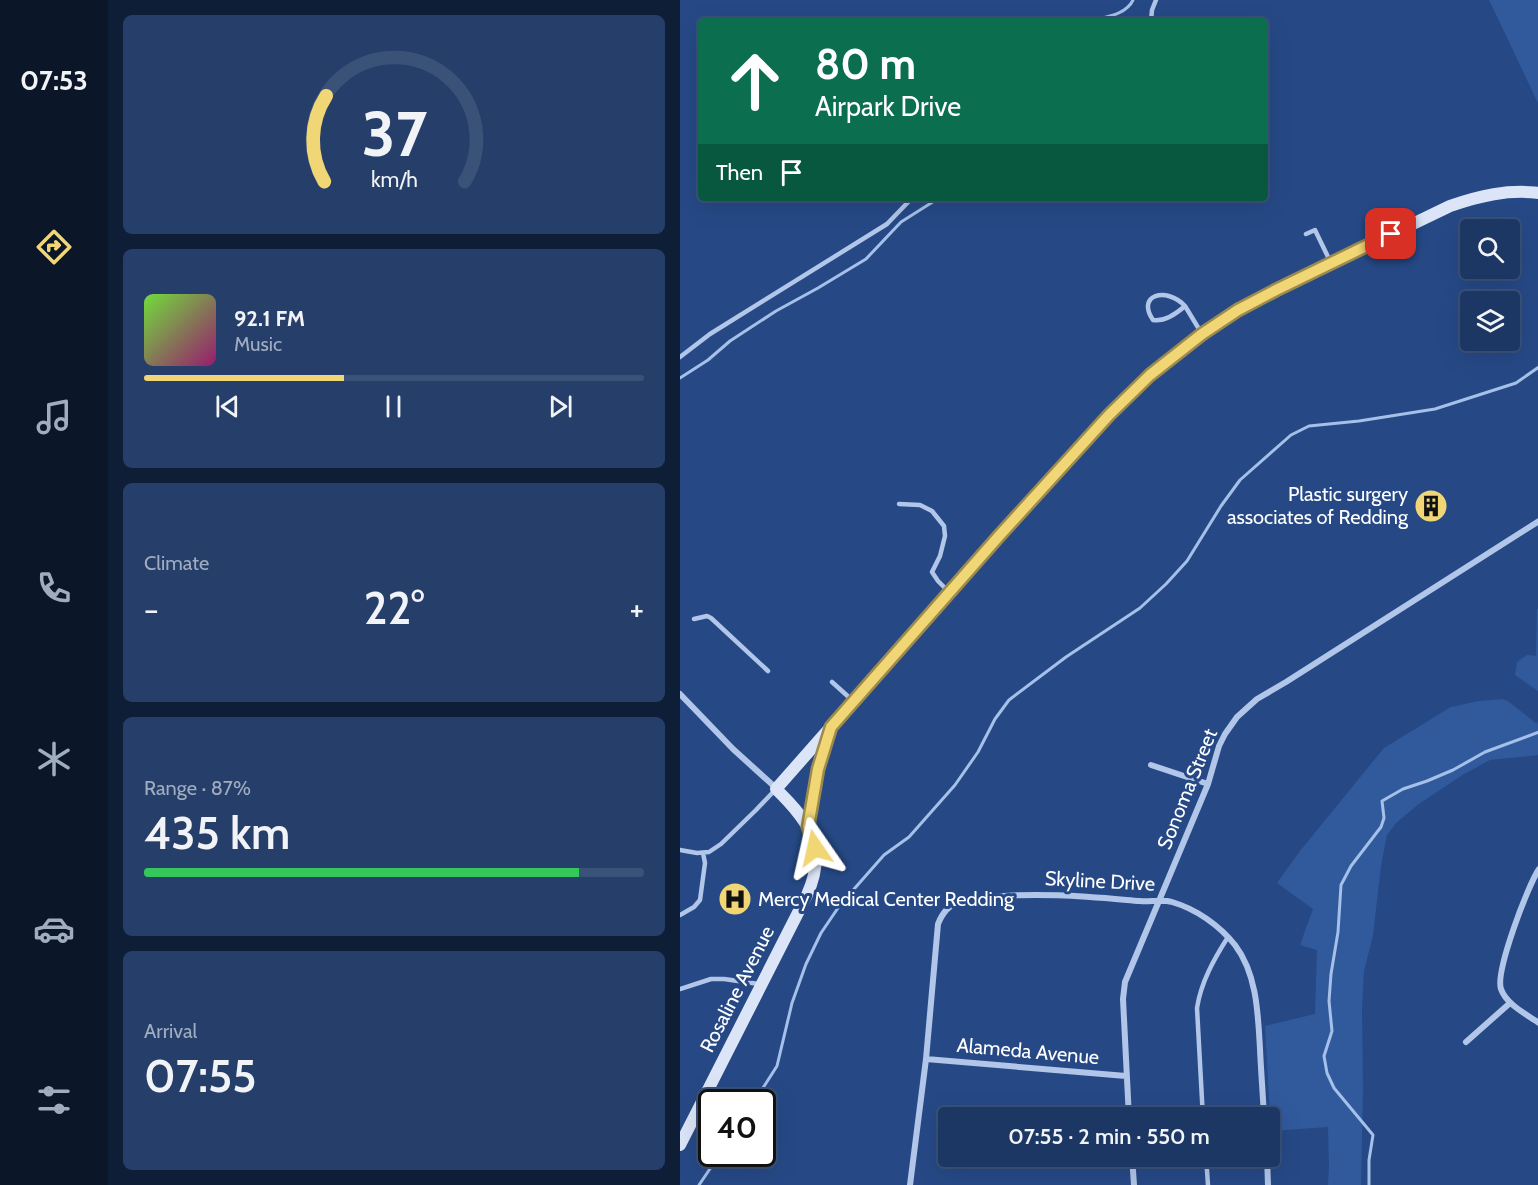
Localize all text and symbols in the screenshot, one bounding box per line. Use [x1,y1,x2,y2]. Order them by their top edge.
text: 80 m [815,38,916,90]
icon: ahead [716,42,794,120]
text: 07:53 [20,64,88,97]
text: Airpark Drive [815,90,961,123]
text: 37 [361,96,427,172]
icon: arrive [775,156,808,189]
text: Then [716,159,763,186]
text: km/h [371,166,417,192]
pin [1365,208,1416,259]
icon: arrive [1374,217,1407,250]
map controls [1460,219,1520,351]
button: search [1460,219,1520,279]
icon: directions [33,226,75,268]
button: layers [1460,291,1520,351]
text: 92.1 FM [234,305,305,332]
text: Music [234,332,282,356]
icon: previous [211,390,244,423]
icon: pause [377,390,410,423]
icon: next [544,390,577,423]
icon: music [33,396,75,438]
place label: Plastic surgery associates of Redding [1227,482,1409,529]
building icon: Plastic surgery associates of Redding [1413,488,1449,524]
text: Climate [144,551,209,575]
icon: phone [33,567,75,609]
text: 22° [364,581,424,635]
text: − [144,589,159,629]
text: + [629,589,644,629]
street label: Sonoma Street [1152,725,1222,853]
icon: climate [33,738,75,780]
text: Range · 87% [144,776,251,800]
text: 435 km [144,806,290,860]
position arrow [783,816,847,880]
street label: Skyline Drive [1044,866,1156,896]
hospital icon: Mercy Medical Center Redding [717,881,753,917]
place label: Mercy Medical Center Redding [758,887,1015,911]
icon: car [33,908,75,950]
street label: Rosaline Avenue [695,922,779,1056]
text: Arrival [144,1019,197,1043]
street label: Alameda Avenue [956,1033,1100,1069]
text: 07:55 [144,1049,257,1103]
icon: filters [33,1079,75,1121]
speed limit sign: 40 [698,1089,776,1167]
text: 07:55 · 2 min · 550 m [1008,1123,1210,1150]

